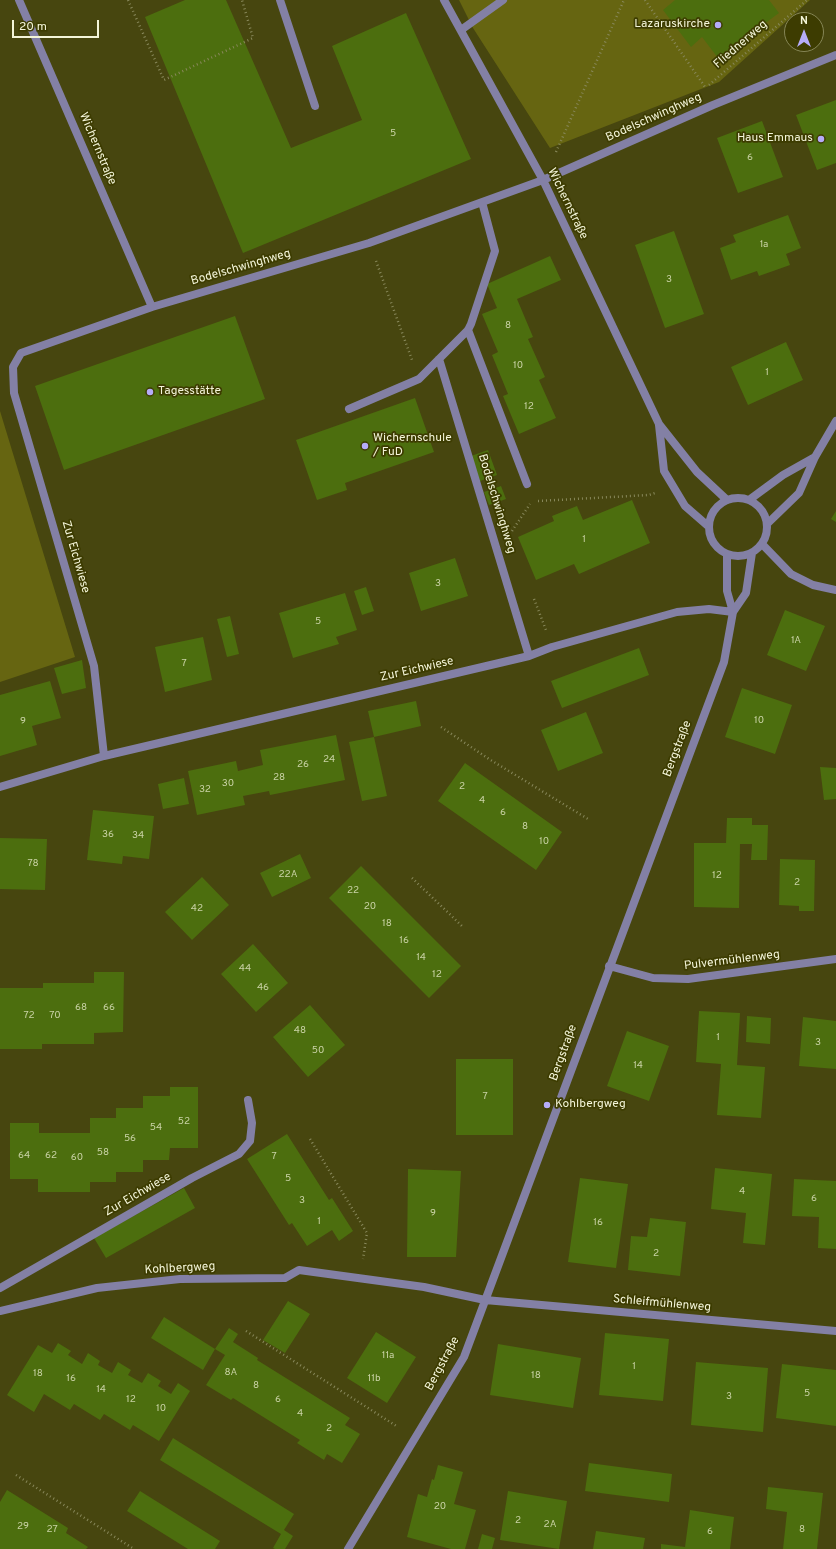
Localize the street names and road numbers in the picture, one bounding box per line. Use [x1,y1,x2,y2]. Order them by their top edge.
street label: Fliednerweg [711,18,771,72]
street label: Bodelschwinghweg [604,90,704,146]
street label: Wichernstraße [75,111,119,187]
street label: Wichernstraße [544,166,590,242]
street label: Bodelschwinghweg [189,247,293,289]
street label: Bodelschwinghweg [474,453,518,555]
street label: Zur Eichwiese [58,519,92,595]
street label: Zur Eichwiese [379,655,455,685]
street label: Bergstraße [661,719,695,779]
street label: Pulvermühlenweg [683,948,781,974]
street label: Bergstraße [547,1023,581,1083]
street label: Zur Eichwiese [102,1170,174,1220]
street label: Kohlbergweg [144,1260,216,1278]
street label: Schleifmühlenweg [612,1293,712,1315]
street label: Bergstraße [423,1335,463,1393]

